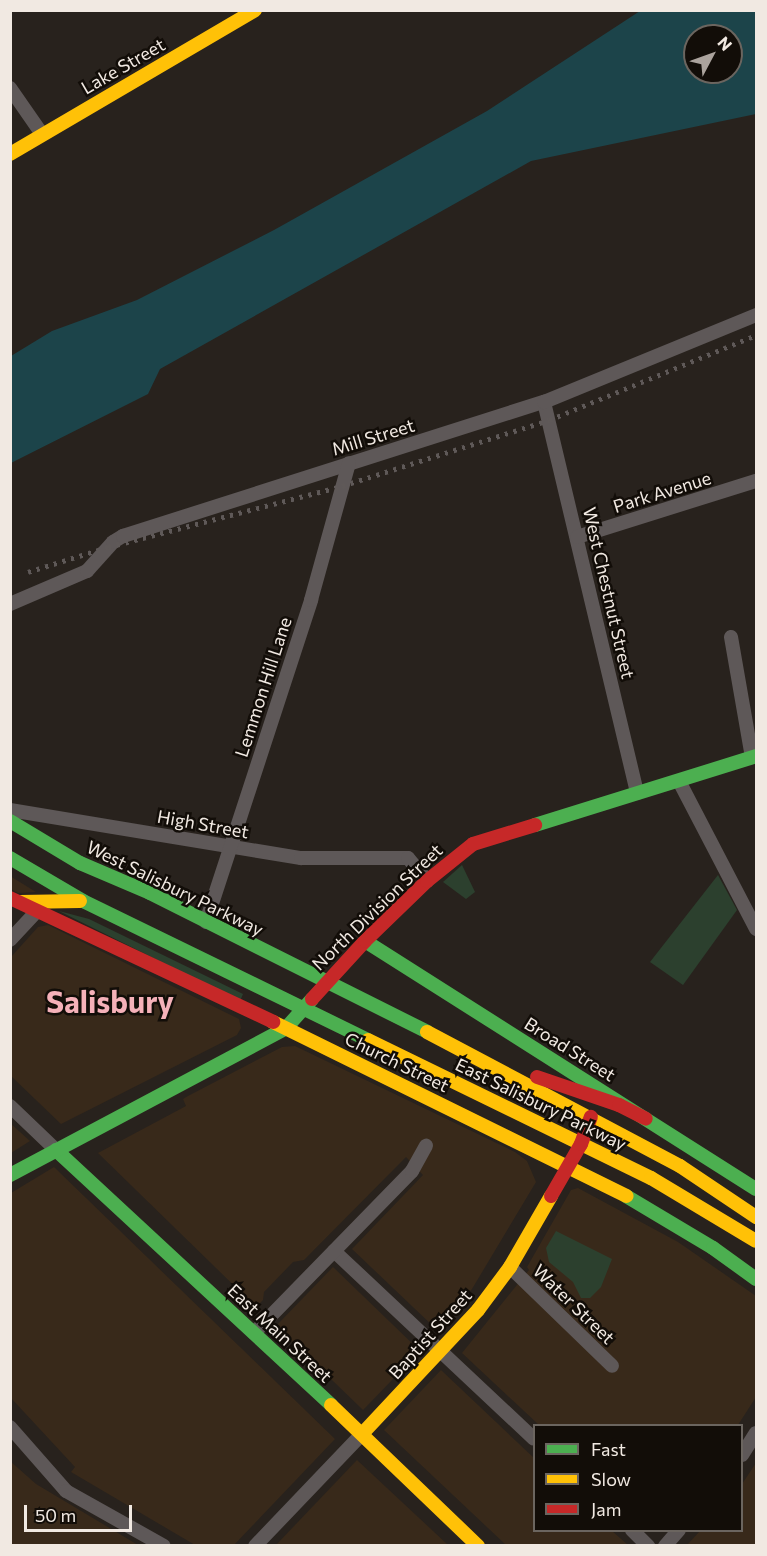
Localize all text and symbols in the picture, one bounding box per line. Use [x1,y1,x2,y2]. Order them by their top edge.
north arrow [683,24,743,84]
text: N [714,32,737,54]
street label: Lake Street [77,33,169,99]
street label: Mill Street [329,414,417,460]
street label: Park Avenue [610,467,714,517]
street label: West Chestnut Street [579,505,639,681]
street label: Lemmon Hill Lane [230,614,296,760]
street label: High Street [156,805,250,843]
street label: West Salisbury Parkway [83,836,267,940]
street label: North Division Street [307,839,447,975]
district label: Salisbury [46,983,174,1019]
street label: Broad Street [520,1012,620,1086]
street label: Church Street [341,1027,453,1097]
street label: East Salisbury Parkway [452,1053,630,1155]
street label: Water Street [529,1260,619,1348]
street label: East Main Street [223,1279,337,1387]
street label: Baptist Street [384,1285,476,1383]
legend [533,1424,743,1532]
text: Fast [591,1438,626,1460]
text: Slow [591,1468,631,1490]
scale bar [27,1493,135,1531]
text: Jam [591,1498,621,1520]
text: 50 m [35,1504,76,1526]

